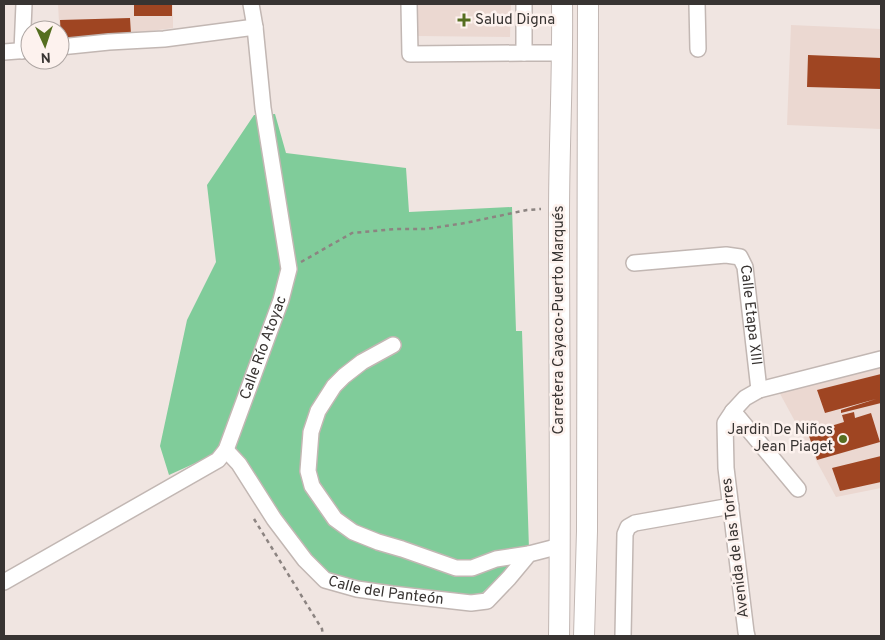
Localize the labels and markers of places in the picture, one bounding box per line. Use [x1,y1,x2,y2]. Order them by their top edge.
place label: Salud Digna [475,11,555,30]
marker: Salud Digna [457,13,471,27]
place label: Jardin De Niños Jean Piaget [727,421,833,457]
marker: Jardin De Niños Jean Piaget [837,433,849,445]

